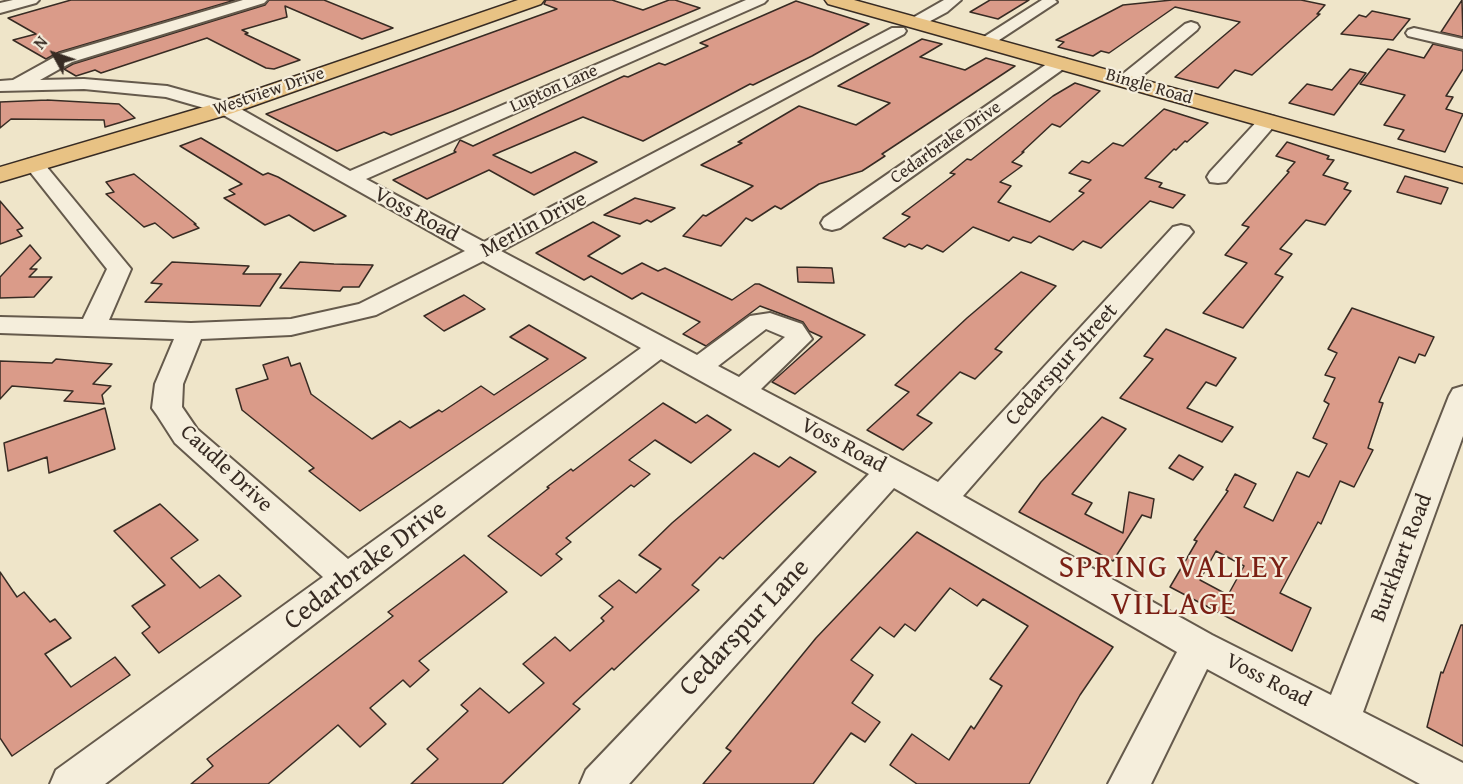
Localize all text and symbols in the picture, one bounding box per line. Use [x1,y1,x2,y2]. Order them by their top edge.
north arrow [24,24,84,84]
text: N [28,31,53,54]
street label: Lupton Lane [507,60,601,118]
street label: Westview Drive [211,63,327,121]
street label: Bingle Road [1103,64,1195,110]
street label: Cedarbrake Drive [886,97,1006,189]
street label: Voss Road [369,182,463,248]
street label: Merlin Drive [476,186,592,264]
street label: Cedarspur Street [1000,298,1124,432]
street label: Voss Road [796,413,890,479]
street label: Caudle Drive [174,420,278,518]
street label: Burkhart Road [1365,490,1439,626]
street label: Cedarbrake Drive [278,494,454,638]
district label: SPRING VALLEY VILLAGE [1058,550,1290,625]
street label: Cedarspur Lane [673,552,817,704]
street label: Voss Road [1221,648,1315,714]

